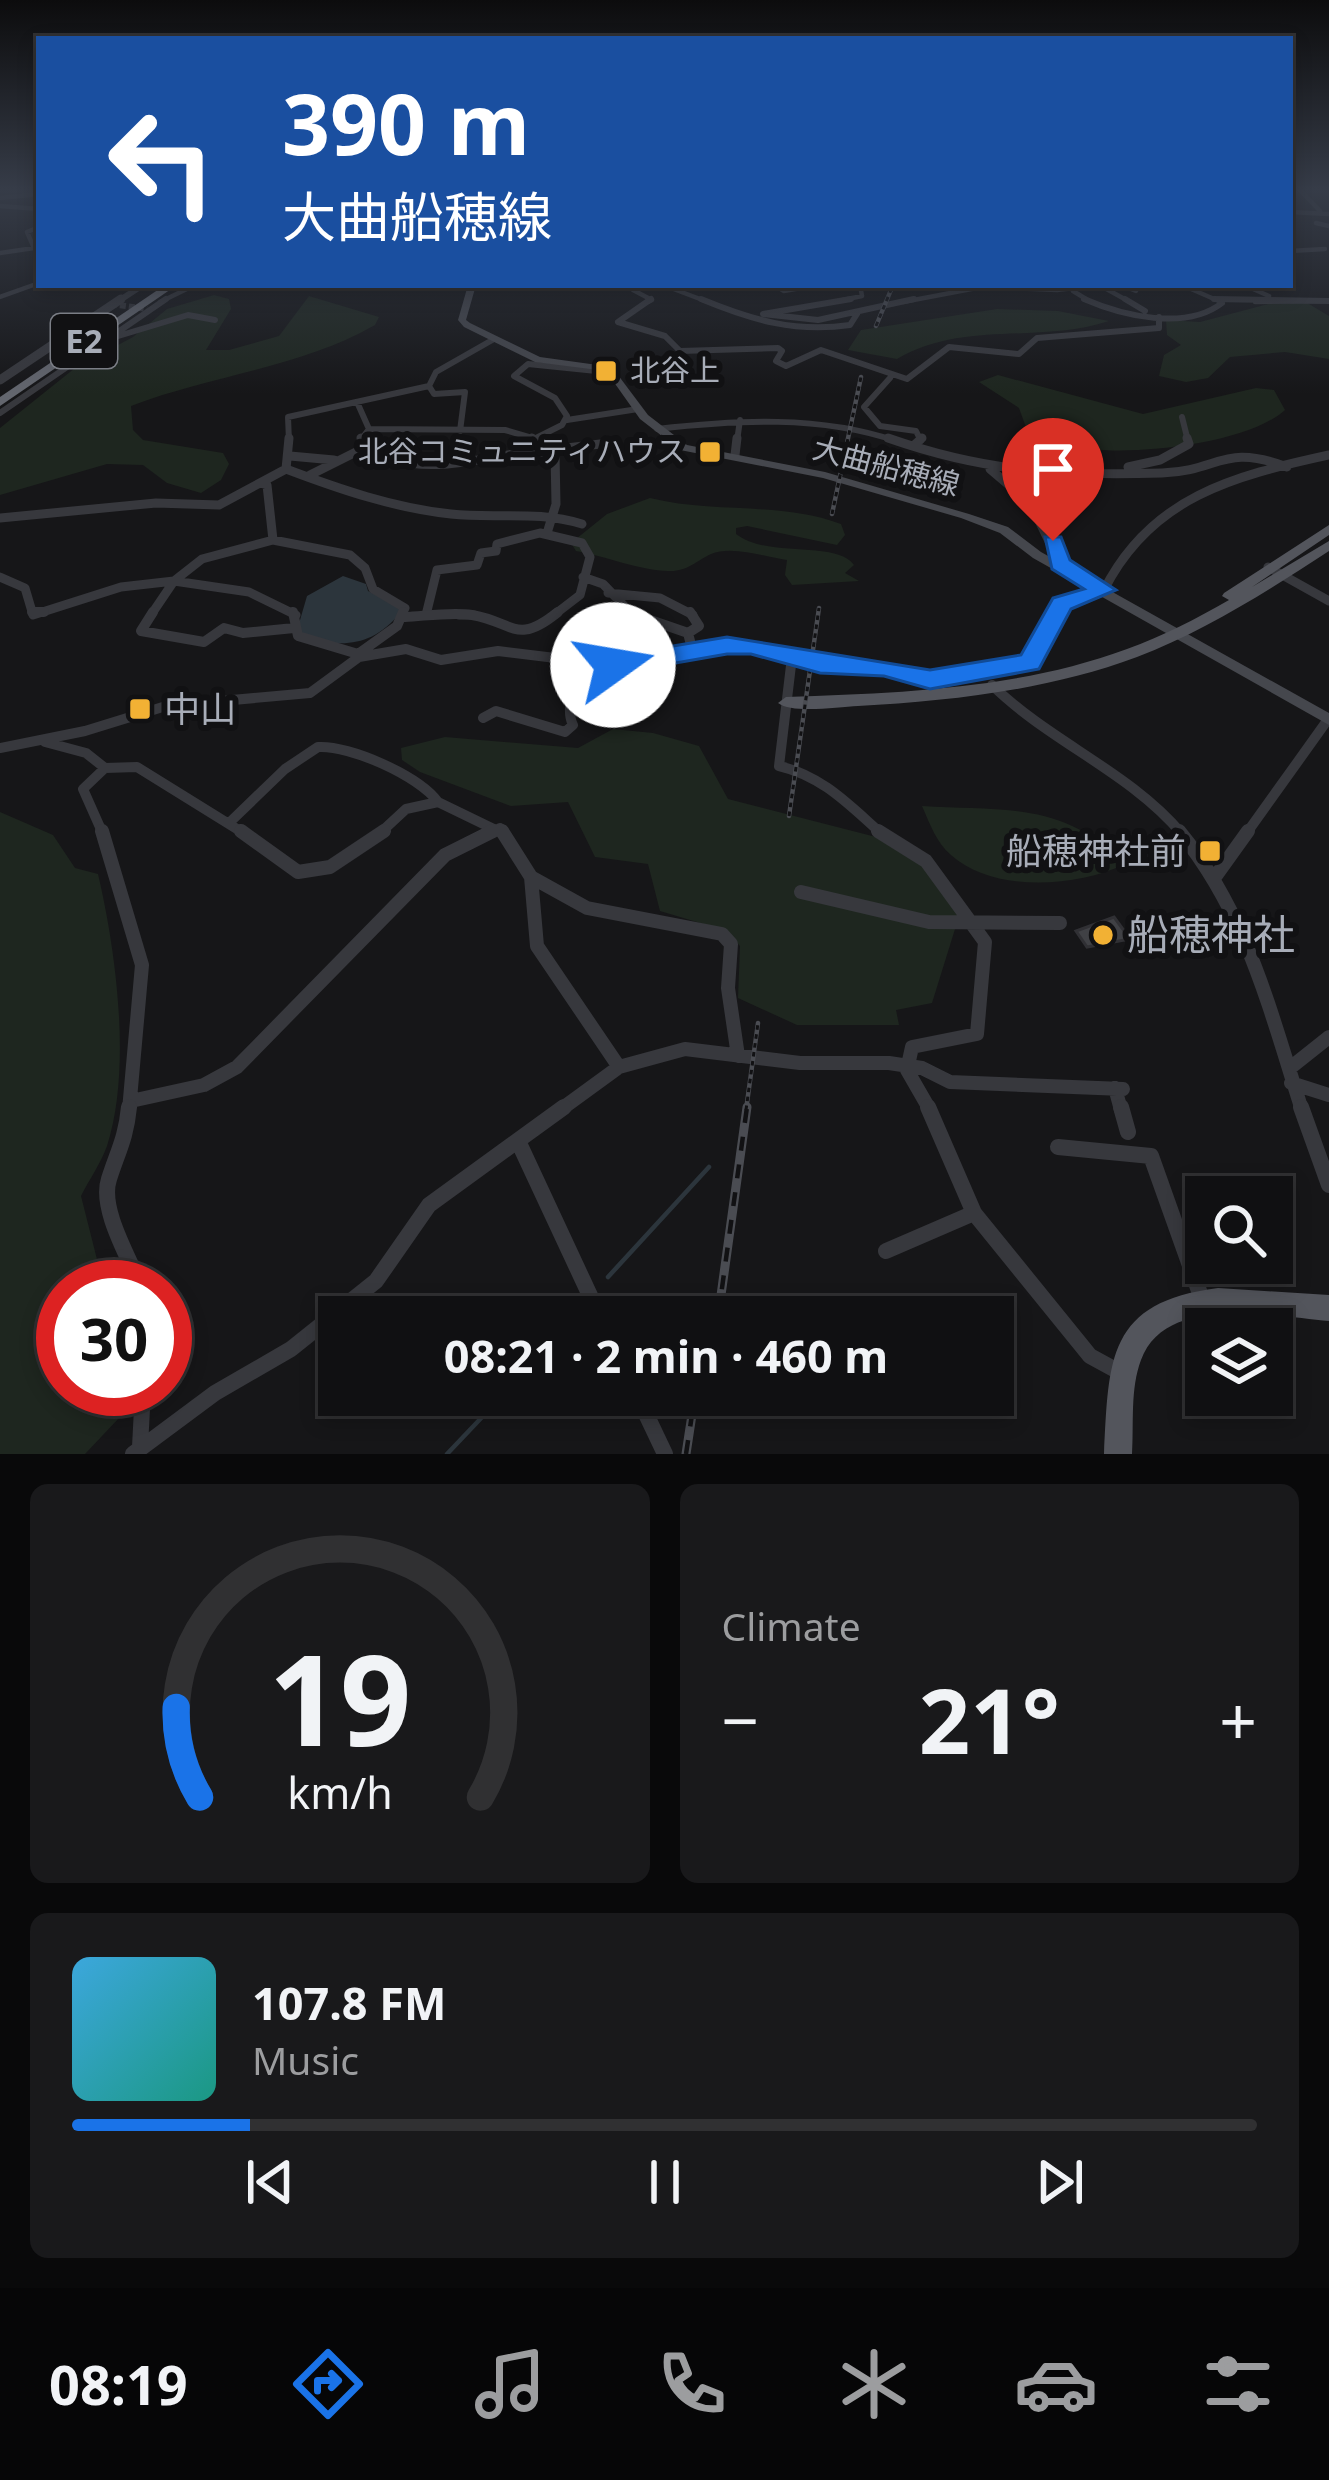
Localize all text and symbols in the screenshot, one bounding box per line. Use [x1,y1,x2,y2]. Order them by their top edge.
text: 390 m [282,65,530,180]
icon: left [84,84,240,240]
text: 大曲船穂線 [282,179,552,253]
road number: E2 [51,314,117,368]
place label: 北谷上 [630,349,720,390]
marker: 北谷上 [593,358,619,384]
pin [1002,418,1104,541]
street label: 大曲船穂線 [809,426,964,505]
place label: 北谷コミュニティハウス [358,430,686,471]
icon: arrive [1020,436,1086,502]
marker: 北谷コミュニティハウス [697,439,723,465]
position arrow [550,602,676,728]
place label: 中山 [164,684,236,733]
marker: 中山 [127,696,153,722]
place label: 船穂神社前 [1006,826,1186,875]
marker: 船穂神社前 [1197,838,1223,864]
place label: 船穂神社 [1127,905,1295,962]
marker: 船穂神社 [1090,922,1116,948]
map controls [1185,1176,1293,1416]
button: search [1185,1176,1293,1284]
speed limit sign: 30 [36,1260,192,1416]
button: layers [1185,1308,1293,1416]
text: 08:21 · 2 min · 460 m [444,1325,888,1386]
text: Climate [722,1599,861,1652]
text: 19 [268,1613,411,1783]
text: 21° [919,1658,1060,1780]
text: − [722,1674,759,1764]
text: + [1219,1674,1257,1764]
text: km/h [287,1762,392,1821]
text: 107.8 FM [252,1972,446,2033]
text: Music [252,2033,359,2086]
icon: previous [237,2149,303,2215]
icon: pause [632,2149,698,2215]
icon: next [1027,2149,1093,2215]
icon: directions [286,2342,370,2426]
icon: music [468,2342,552,2426]
icon: phone [650,2342,734,2426]
icon: climate [832,2342,916,2426]
icon: car [1014,2342,1098,2426]
icon: filters [1196,2342,1280,2426]
text: 08:19 [49,2347,188,2421]

